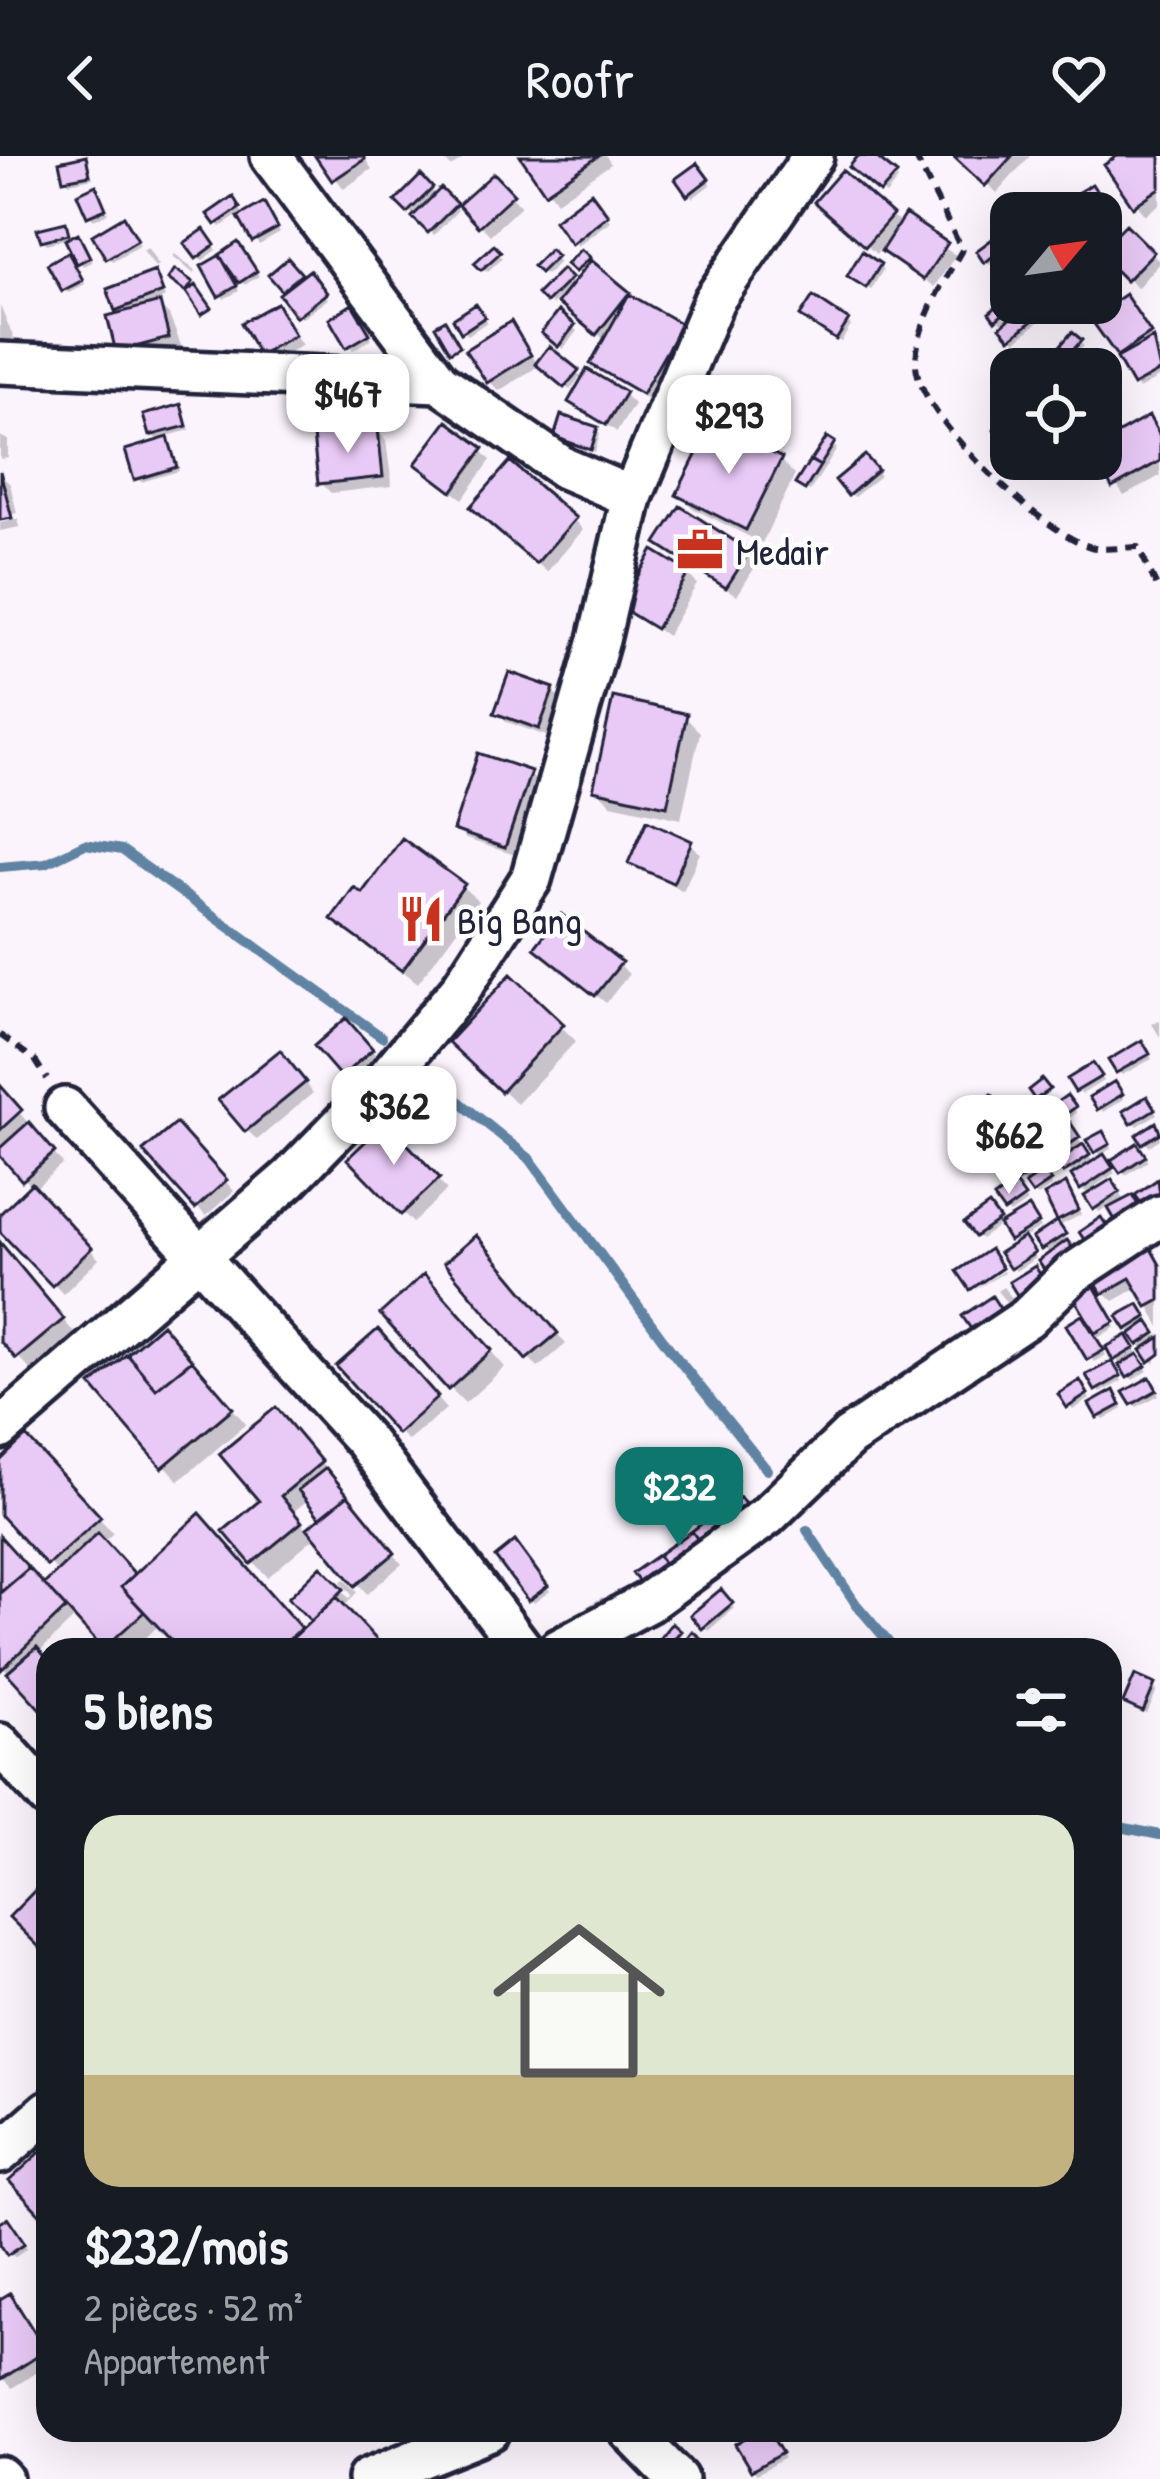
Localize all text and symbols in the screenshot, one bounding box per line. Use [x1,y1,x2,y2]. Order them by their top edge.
text: Roofr [526,42,634,115]
icon: back [48,45,114,111]
icon: heart [1046,45,1112,111]
north arrow [990,192,1122,324]
map controls [990,192,1122,480]
button: locate [990,348,1122,480]
pin: $467 [277,354,419,456]
text: $467 [313,366,383,419]
pin: $293 [658,375,800,477]
text: $293 [694,387,764,440]
place label: Medair [736,524,829,577]
office icon: Medair [675,525,725,575]
place label: Big Bang [457,893,582,946]
restaurant icon: Big Bang [396,894,446,944]
pin: $362 [323,1066,465,1168]
text: $362 [358,1078,430,1131]
pin: $662 [938,1095,1080,1197]
text: $662 [974,1107,1044,1160]
pin: $232 [608,1447,750,1549]
text: $232 [642,1459,716,1512]
text: 5 biens [84,1676,213,1745]
icon: filters [1008,1677,1074,1743]
icon: home [471,1893,687,2109]
text: $232/mois [84,2211,288,2280]
text: 2 pièces · 52 m² [84,2280,303,2333]
text: Appartement [84,2333,269,2386]

